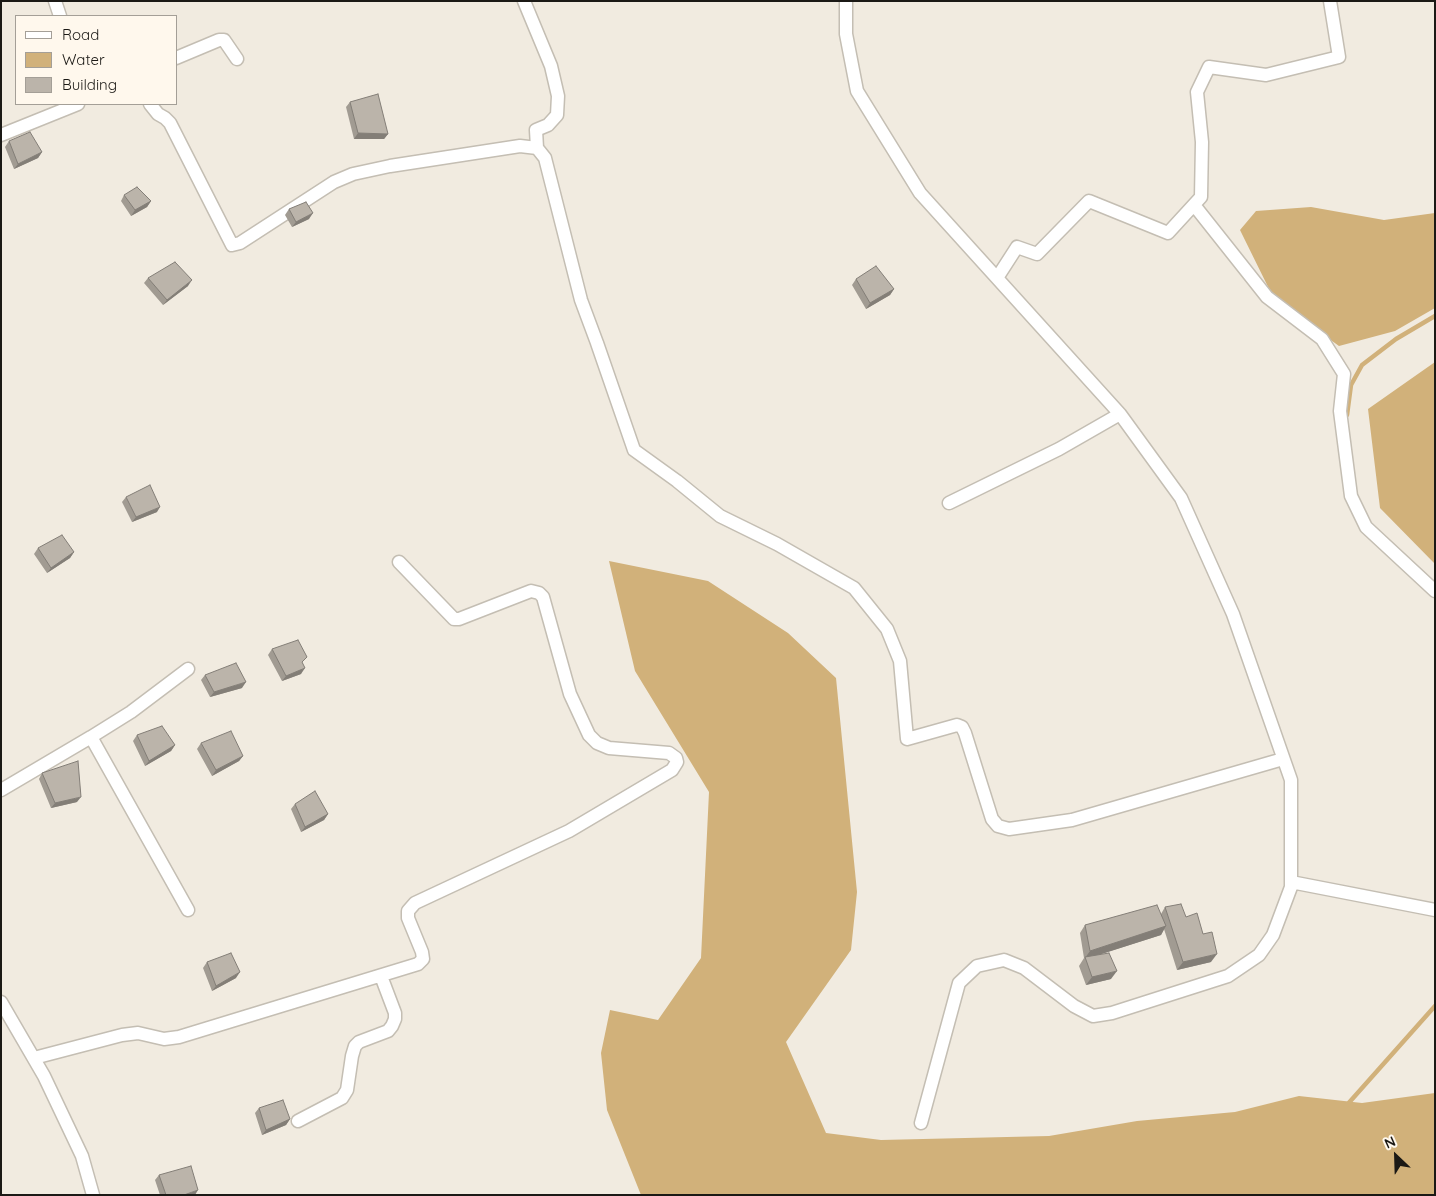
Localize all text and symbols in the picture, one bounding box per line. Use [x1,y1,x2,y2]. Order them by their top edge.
legend [15,15,178,105]
text: Road [62,25,99,44]
text: Water [62,50,105,69]
text: Building [62,75,117,94]
north arrow [1371,1131,1421,1181]
text: N [1382,1132,1398,1153]

